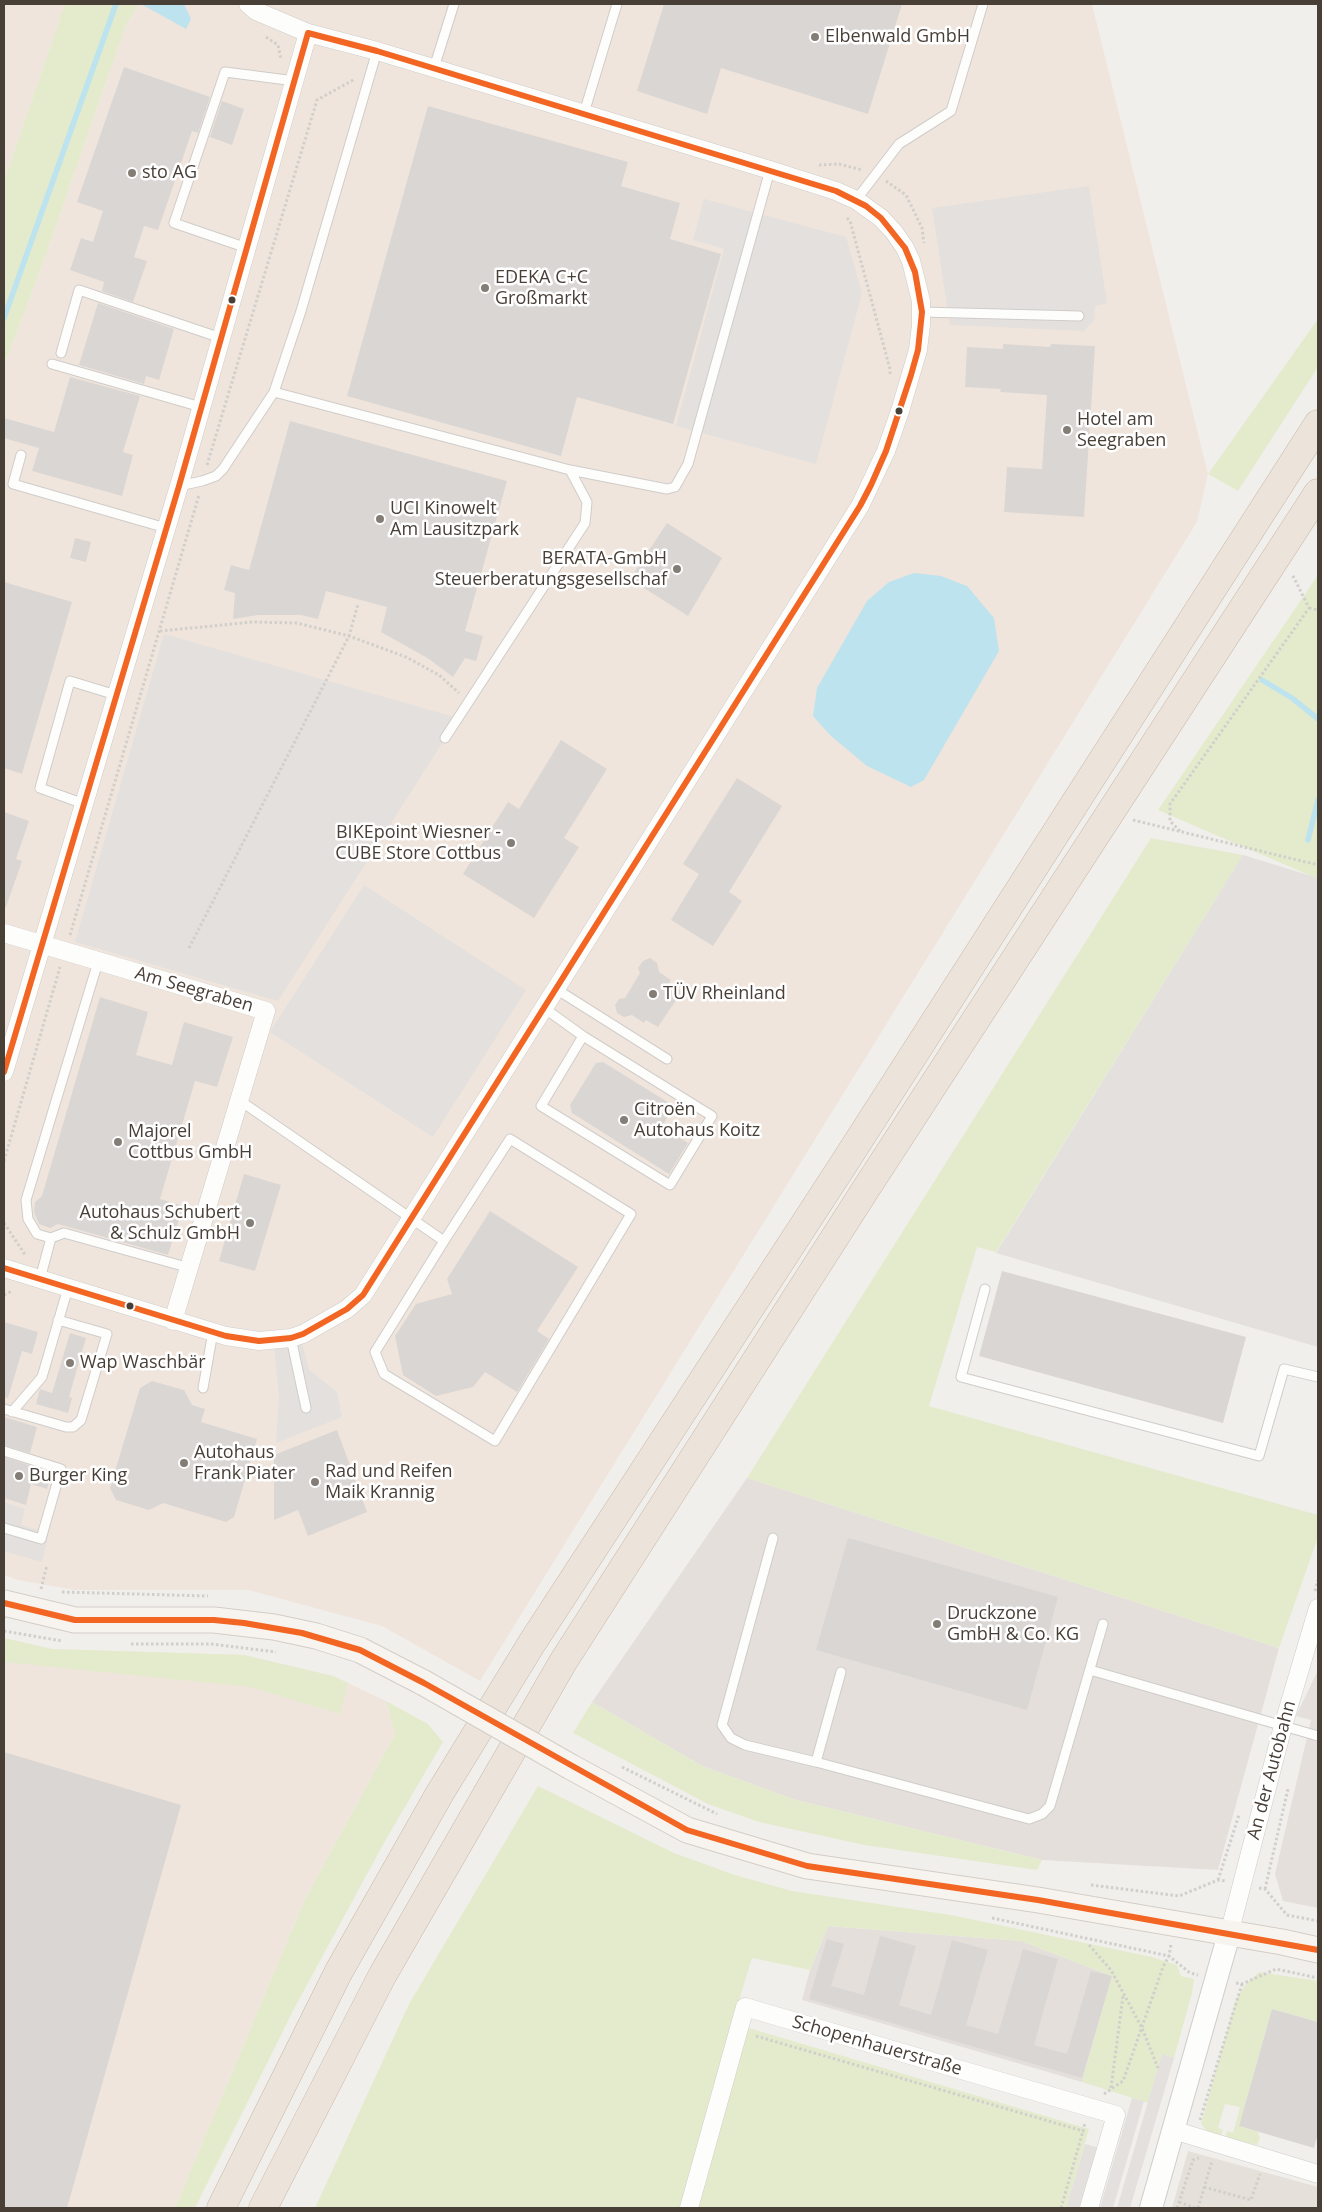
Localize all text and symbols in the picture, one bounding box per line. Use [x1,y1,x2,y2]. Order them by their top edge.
place label: Elbenwald GmbH [825,26,970,48]
marker: Elbenwald GmbH [809,31,821,43]
place label: sto AG [142,162,197,184]
marker: sto AG [126,167,138,179]
place label: EDEKA C+C Großmarkt [495,267,588,310]
marker: EDEKA C+C Großmarkt [479,282,491,294]
unlabelled marker [227,295,237,305]
unlabelled marker [894,406,904,416]
place label: Hotel am Seegraben [1077,409,1166,452]
marker: Hotel am Seegraben [1061,424,1073,436]
place label: UCI Kinowelt Am Lausitzpark [390,498,519,540]
marker: UCI Kinowelt Am Lausitzpark [374,513,386,525]
place label: BERATA-GmbH Steuerberatungsgesellschaf [435,548,667,590]
marker: BERATA-GmbH Steuerberatungsgesellschaf [671,563,683,575]
place label: BIKEpoint Wiesner - CUBE Store Cottbus [335,822,501,864]
marker: BIKEpoint Wiesner - CUBE Store Cottbus [505,837,517,849]
street label: Am Seegraben [132,963,256,1017]
place label: TÜV Rheinland [663,983,786,1005]
marker: TÜV Rheinland [647,988,659,1000]
place label: Citroën Autohaus Koitz [634,1099,760,1142]
marker: Citroën Autohaus Koitz [618,1114,630,1126]
place label: Majorel Cottbus GmbH [128,1121,252,1164]
marker: Majorel Cottbus GmbH [112,1136,124,1148]
place label: Autohaus Schubert & Schulz GmbH [80,1202,240,1244]
marker: Autohaus Schubert & Schulz GmbH [244,1217,256,1229]
unlabelled marker [125,1301,135,1311]
place label: Wap Waschbär [80,1352,206,1374]
marker: Wap Waschbär [64,1357,76,1369]
place label: Autohaus Frank Piater [194,1442,295,1485]
marker: Autohaus Frank Piater [178,1457,190,1469]
place label: Rad und Reifen Maik Krannig [325,1461,453,1504]
place label: Burger King [29,1465,127,1487]
marker: Burger King [13,1470,25,1482]
marker: Rad und Reifen Maik Krannig [309,1476,321,1488]
place label: Druckzone GmbH & Co. KG [947,1603,1079,1646]
marker: Druckzone GmbH & Co. KG [931,1618,943,1630]
street label: An der Autobahn [1243,1698,1301,1842]
street label: Schopenhauerstraße [790,2011,964,2081]

